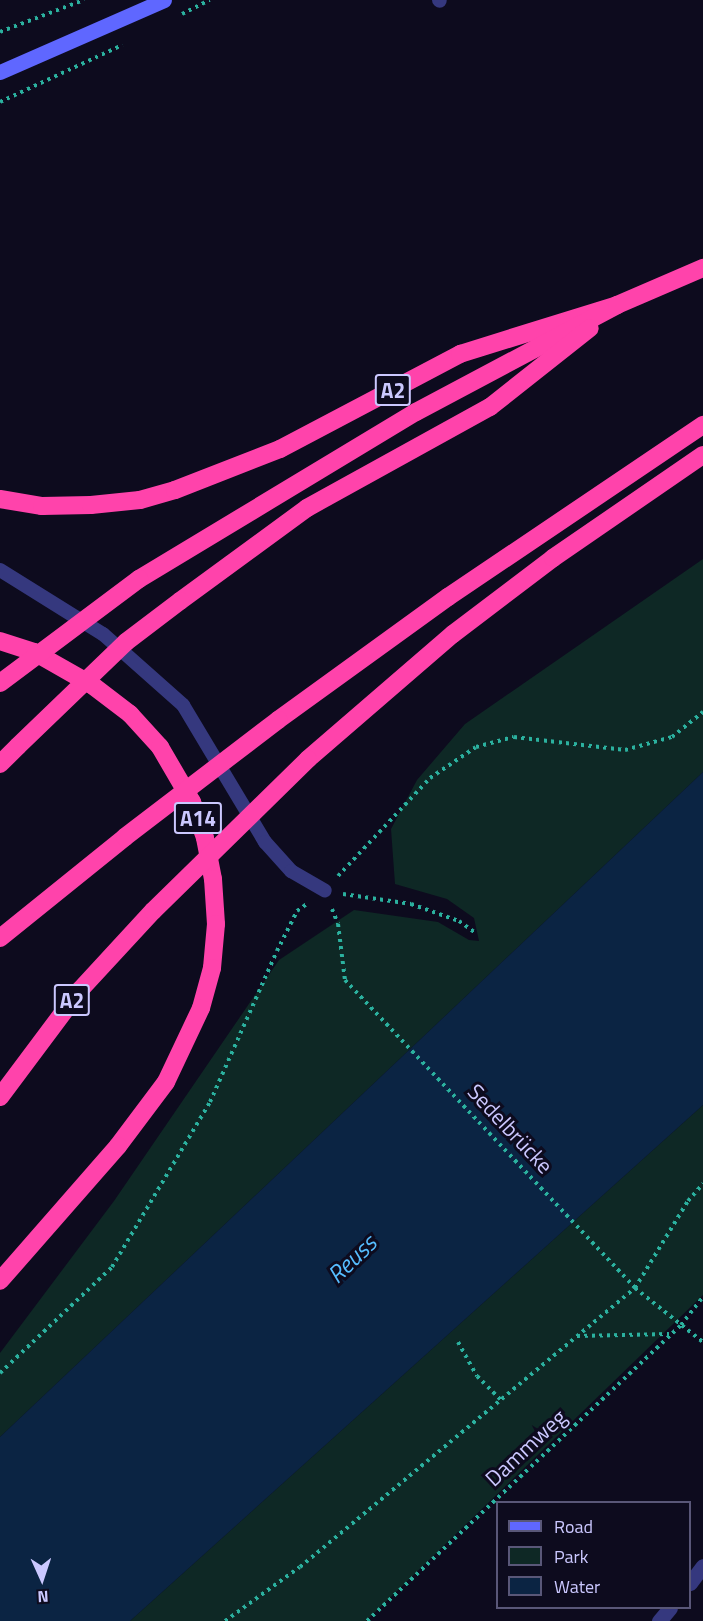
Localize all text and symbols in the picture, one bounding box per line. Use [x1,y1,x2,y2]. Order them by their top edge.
road number: A2 [374,372,412,408]
road number: A14 [172,800,224,836]
road number: A2 [52,982,92,1018]
street label: Sedelbrücke [462,1079,558,1179]
water label: Reuss [321,1229,383,1289]
street label: Dammweg [480,1404,572,1492]
legend [496,1501,691,1609]
text: Road [554,1513,593,1540]
text: Park [554,1543,588,1570]
north arrow [12,1549,72,1609]
text: Water [554,1573,600,1600]
text: N [37,1585,49,1609]

